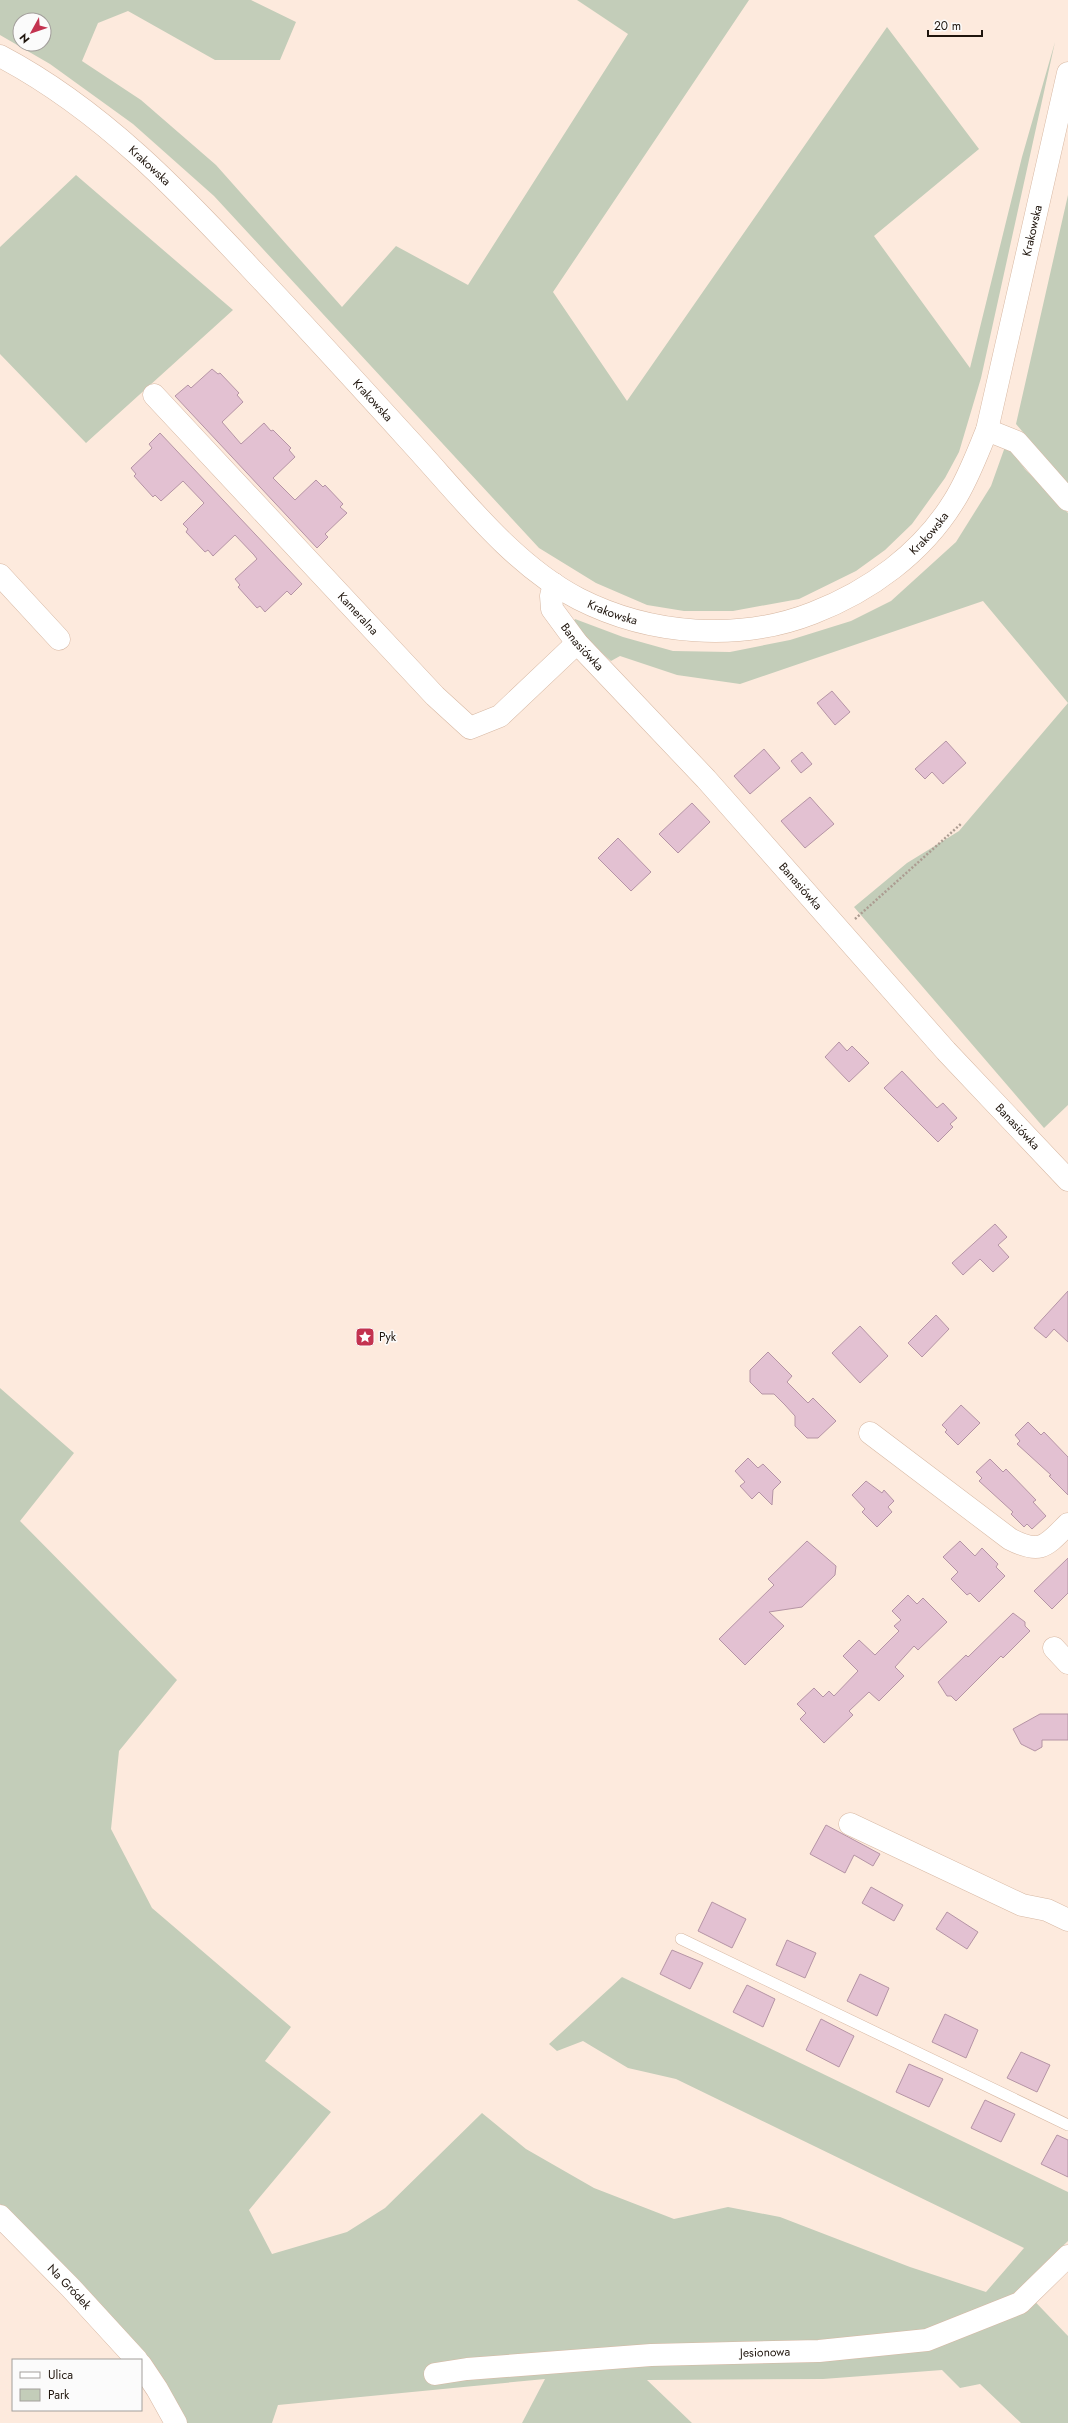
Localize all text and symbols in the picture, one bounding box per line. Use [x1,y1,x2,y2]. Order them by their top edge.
north arrow [12,12,52,52]
scale bar [928,12,982,38]
text: 20 m [934,17,961,35]
text: N [15,30,33,47]
street label: Krakowska [124,141,175,190]
street label: Krakowska [1018,203,1047,258]
street label: Krakowska [349,375,397,426]
street label: Krakowska [905,508,953,559]
street label: Kameralna [333,588,383,639]
street label: Krakowska [584,595,640,630]
street label: Banasiówka [556,619,608,675]
street label: Banasiówka [775,858,827,914]
street label: Banasiówka [991,1099,1044,1154]
place icon: Pyk [354,1326,376,1348]
place label: Pyk [379,1328,397,1346]
street label: Na Gródek [43,2260,96,2314]
street label: Jesionowa [738,2343,791,2362]
legend [12,2359,142,2411]
text: Ulica [48,2366,73,2384]
text: Park [48,2386,70,2404]

